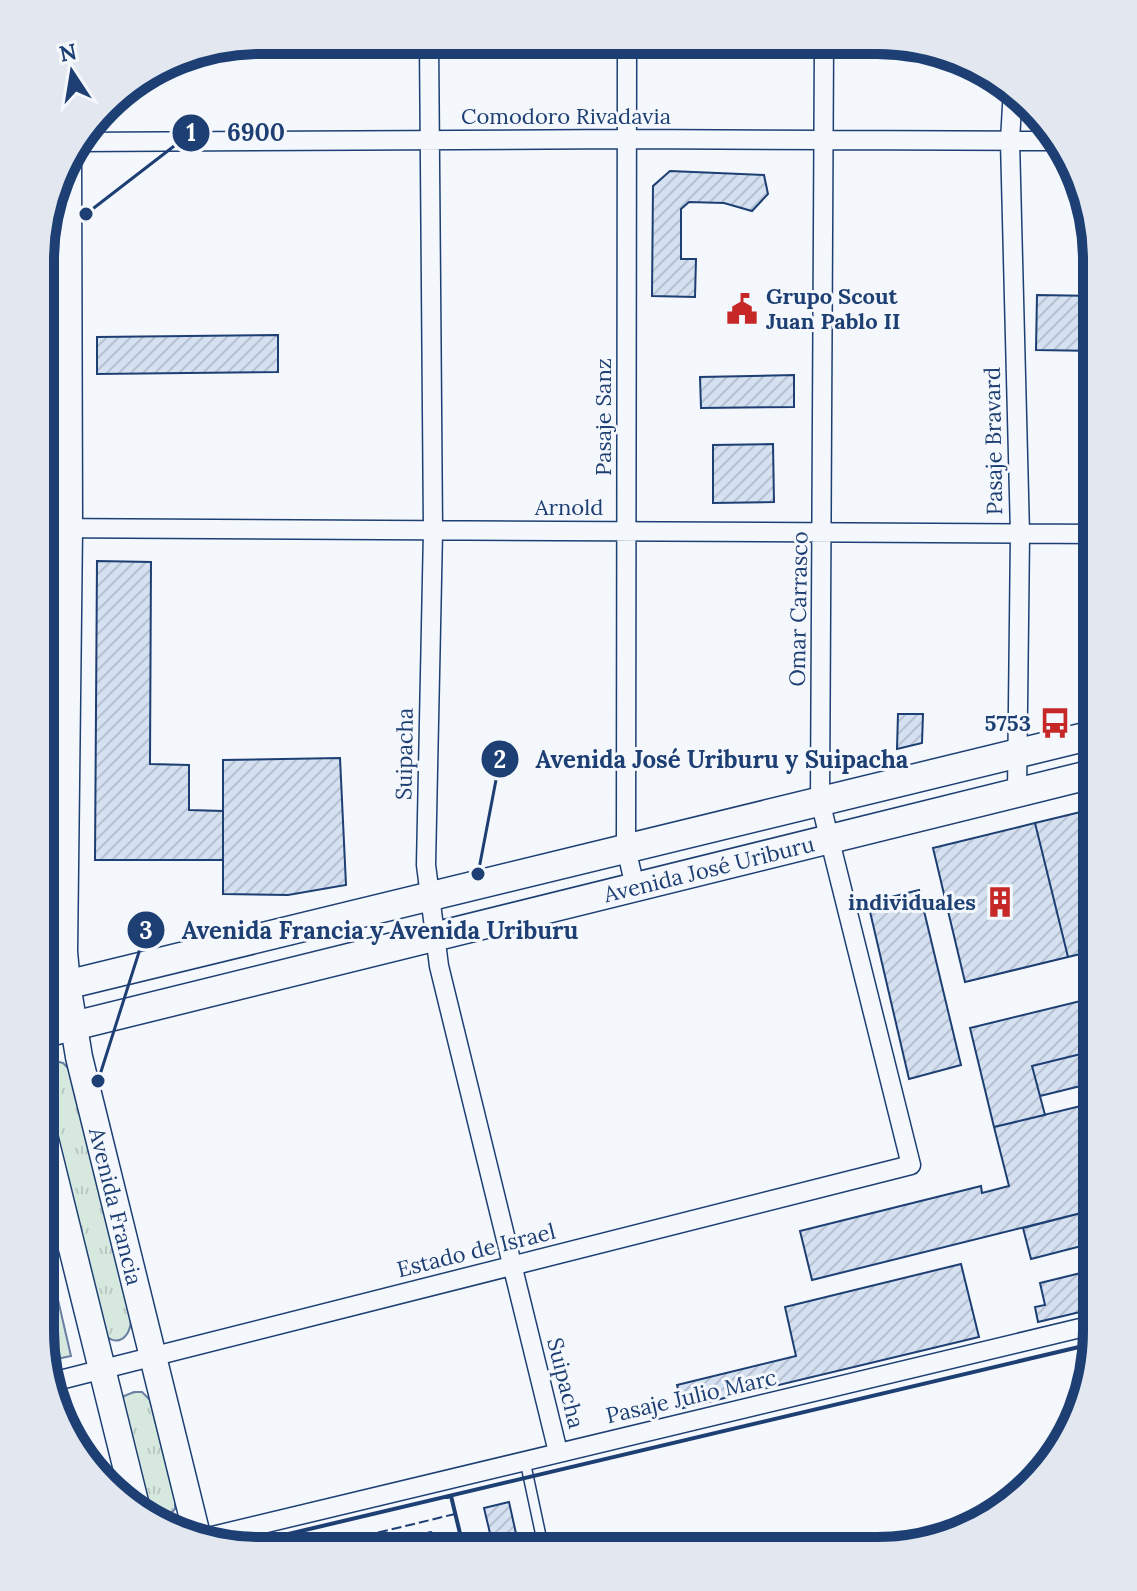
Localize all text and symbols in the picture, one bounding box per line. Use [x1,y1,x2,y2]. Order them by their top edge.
north arrow [32,32,112,112]
text: N [57,37,79,68]
street label: Comodoro Rivadavia [461,102,671,130]
callout: 6900 [171,109,301,157]
text: 1 [186,117,196,148]
text: 6900 [227,117,285,148]
place label: Grupo Scout Juan Pablo II [766,282,900,335]
public building icon: Grupo Scout Juan Pablo II [725,292,759,326]
street label: Pasaje Sanz [589,358,617,476]
street label: Pasaje Bravard [978,367,1008,515]
street label: Arnold [534,493,603,521]
street label: Omar Carrasco [783,531,813,687]
bus stop icon: 5753 [1038,706,1072,740]
street label: Suipacha [389,708,419,800]
place label: 5753 [985,709,1031,737]
callout: Avenida José Uriburu y Suipacha [480,735,924,783]
text: 2 [494,744,506,775]
text: Avenida José Uriburu y Suipacha [536,744,909,775]
street label: Avenida José Uriburu [600,829,817,909]
building icon: individuales [983,885,1017,919]
place label: individuales [848,888,976,916]
callout: Avenida Francia y Avenida Uriburu [126,906,595,954]
text: 3 [139,915,153,946]
text: Avenida Francia y Avenida Uriburu [182,915,579,946]
street label: Avenida Francia [83,1124,149,1288]
street label: Estado de Israel [394,1217,558,1283]
street label: Suipacha [541,1335,591,1431]
street label: Pasaje Julio Marc [603,1363,779,1429]

